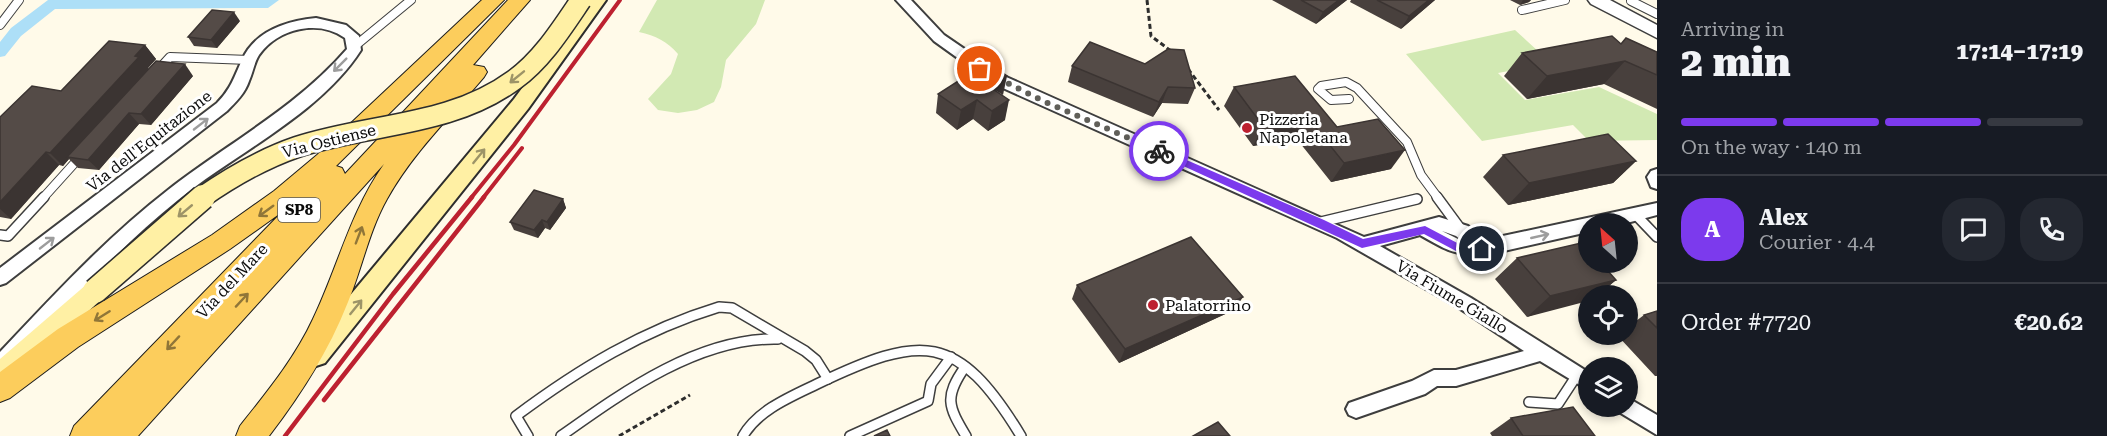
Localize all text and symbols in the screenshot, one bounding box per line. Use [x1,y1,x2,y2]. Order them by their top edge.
text: Arriving in [1681,17,1784,41]
text: 17:14–17:19 [1956,39,2083,64]
text: 2 min [1681,40,1791,86]
pin [954,43,1005,94]
icon: bag [963,52,996,85]
one-way arrow [333,58,348,72]
one-way arrow [509,70,525,83]
street label: Via dell'Equitazione [83,86,215,196]
place label: Pizzeria Napoletana [1259,110,1348,147]
one-way arrow [193,118,209,130]
street label: Via Ostiense [280,120,378,162]
courier [1129,121,1189,181]
marker: Pizzeria Napoletana [1240,121,1254,135]
icon: bike [1143,135,1176,168]
text: On the way · 140 m [1681,135,1862,159]
one-way arrow [472,149,486,164]
road number: SP8 [278,198,320,222]
button: chat [1942,198,2005,261]
button: phone [2020,198,2083,261]
one-way arrow [177,204,193,217]
one-way arrow [258,205,274,217]
text: Alex [1759,205,1808,230]
north arrow [1578,213,1638,273]
map controls [1578,213,1638,417]
text: A [1705,217,1720,242]
pin [1456,223,1507,274]
one-way arrow [354,227,365,245]
one-way arrow [1530,229,1549,241]
text: Courier · 4.4 [1759,230,1875,254]
icon: home [1465,232,1498,265]
one-way arrow [38,236,54,249]
street label: Via del Mare [192,239,272,323]
street label: Via Fiume Giallo [1393,256,1511,338]
button: locate [1578,285,1638,345]
one-way arrow [235,293,249,308]
place label: Palatorrino [1165,296,1251,315]
marker: Palatorrino [1146,298,1160,312]
one-way arrow [349,299,362,315]
text: Order #7720 [1681,310,1811,335]
text: €20.62 [2014,310,2083,335]
one-way arrow [94,311,111,323]
one-way arrow [166,335,180,350]
button: layers [1578,357,1638,417]

